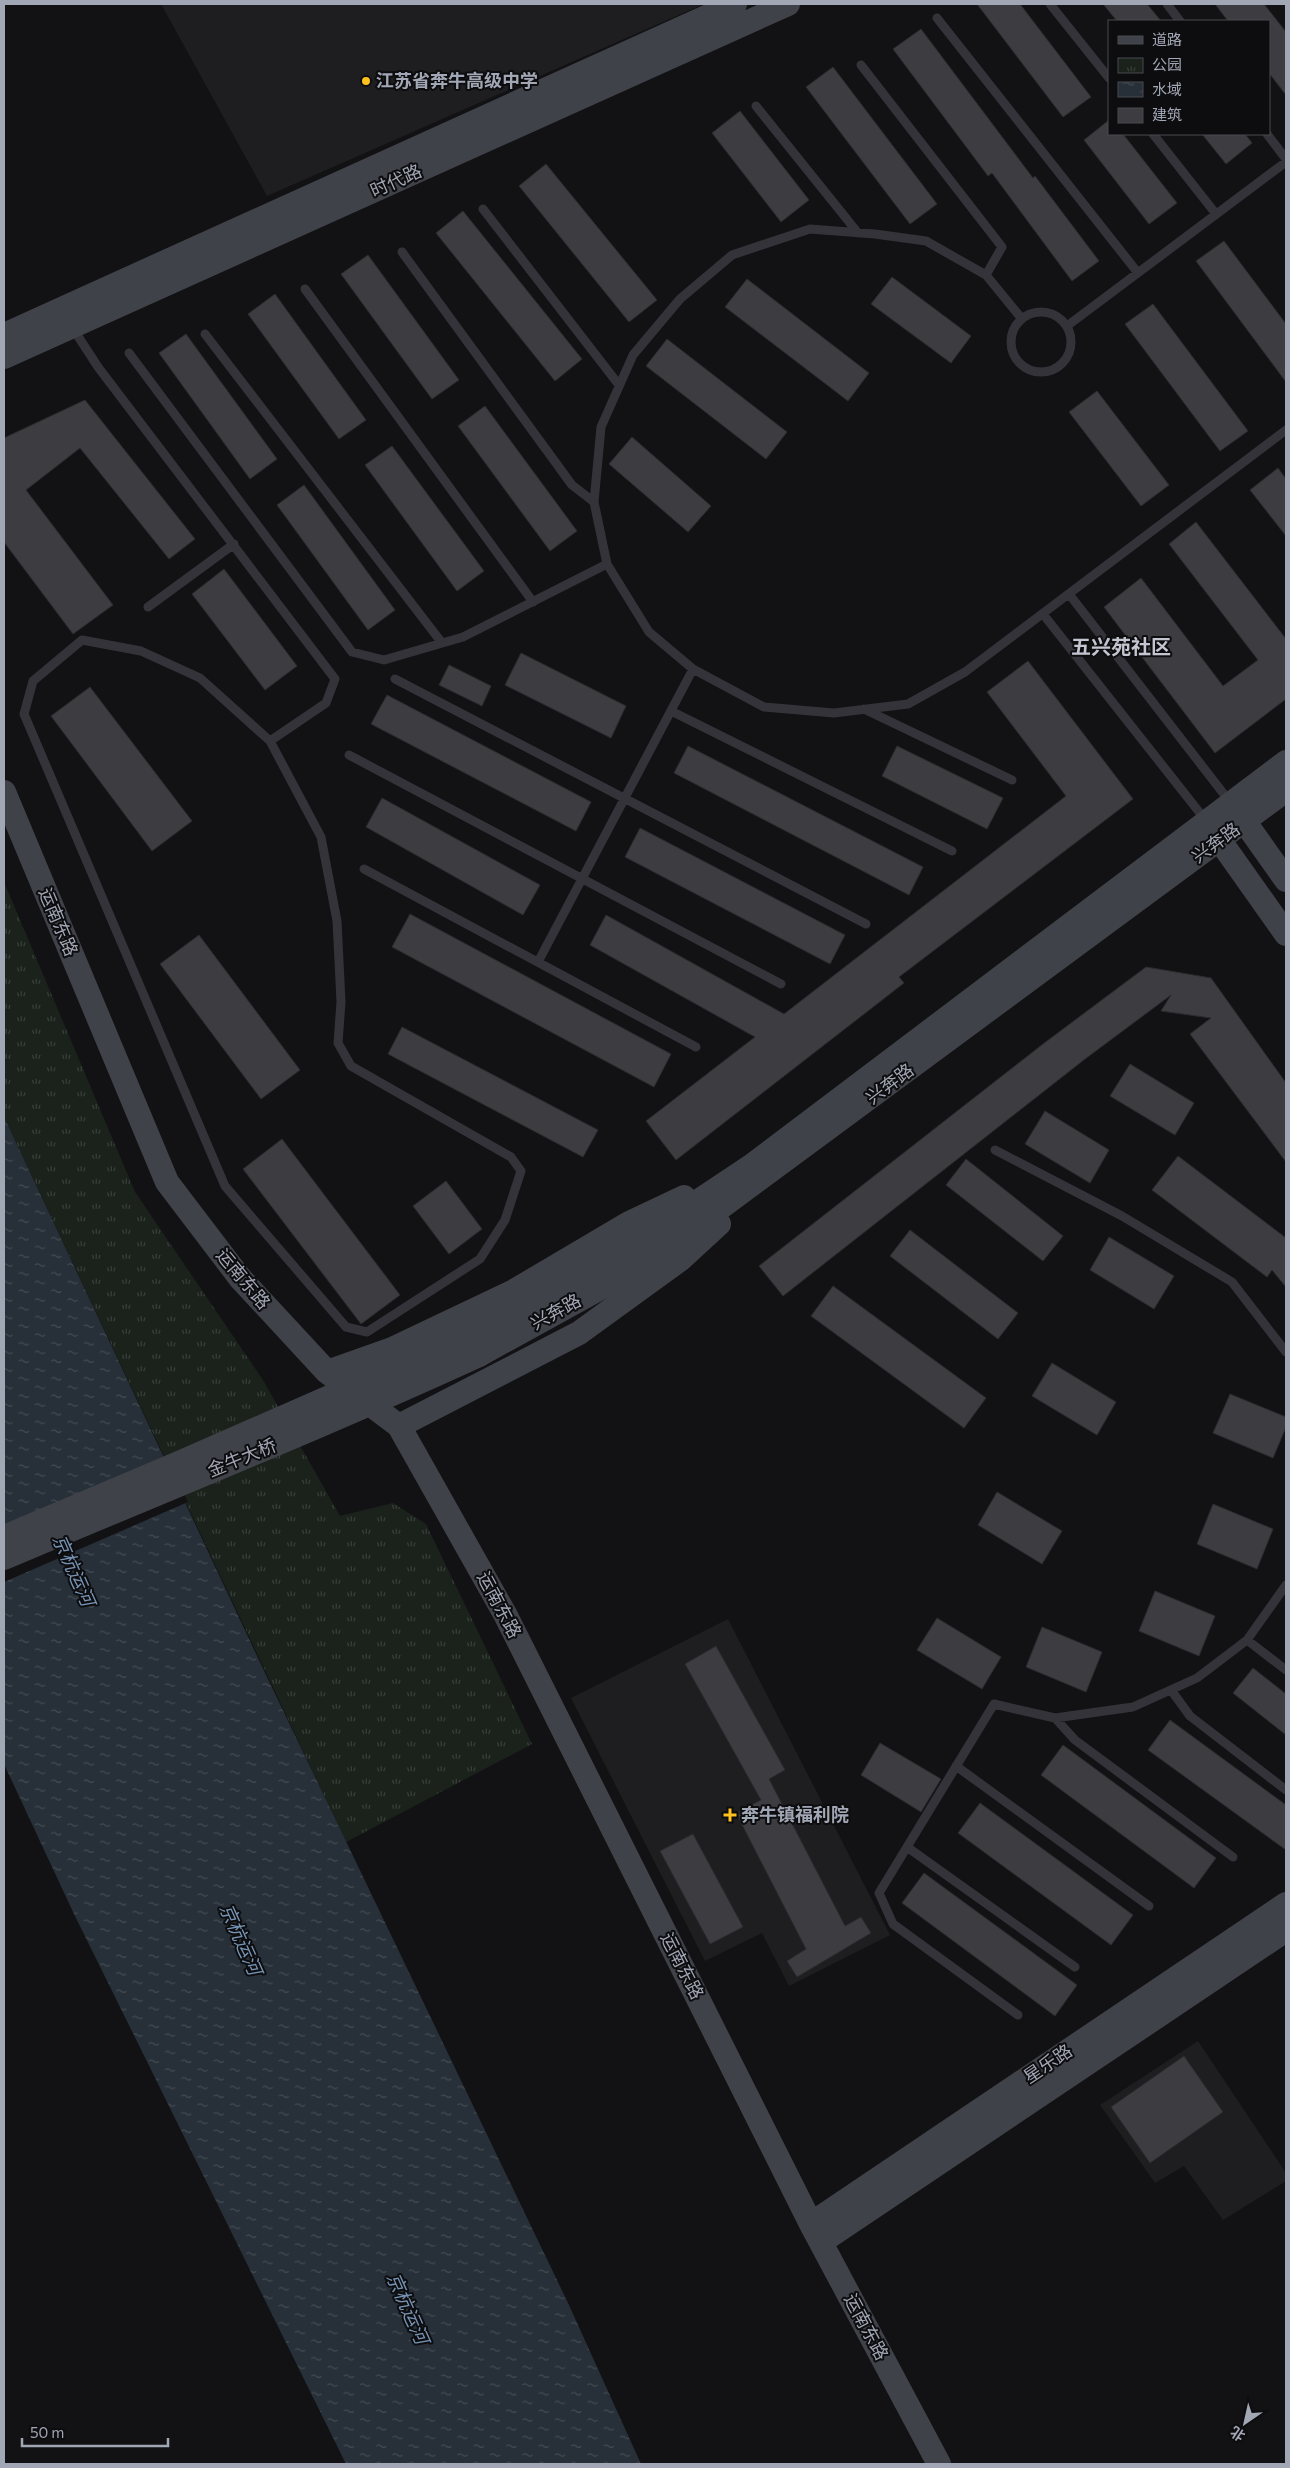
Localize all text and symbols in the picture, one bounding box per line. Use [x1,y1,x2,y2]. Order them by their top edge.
legend [1108,20,1270,135]
text: 道路 [1152,30,1182,48]
text: 公园 [1152,55,1182,73]
place label: 江苏省奔牛高级中学 [376,69,538,91]
marker: 江苏省奔牛高级中学 [360,75,372,87]
text: 水域 [1152,80,1182,98]
text: 建筑 [1152,105,1182,123]
street label: 时代路 [366,159,425,201]
district label: 五兴苑社区 [1071,634,1171,658]
street label: 兴奔路 [1187,817,1244,867]
street label: 运南东路 [35,884,83,959]
street label: 兴奔路 [861,1058,918,1108]
street label: 运南东路 [212,1244,275,1313]
street label: 兴奔路 [527,1288,584,1334]
street label: 金牛大桥 [204,1433,279,1481]
water label: 京杭运河 [48,1530,102,1613]
street label: 运南东路 [473,1568,526,1641]
place label: 奔牛镇福利院 [741,1803,849,1825]
marker: 奔牛镇福利院 [723,1808,737,1822]
water label: 京杭运河 [215,1899,269,1982]
street label: 运南东路 [657,1928,709,2003]
street label: 星乐路 [1019,2039,1076,2087]
water label: 京杭运河 [382,2268,436,2351]
street label: 运南东路 [840,2290,893,2363]
north arrow [1220,2398,1270,2448]
scale bar [22,2416,169,2448]
text: 50 m [30,2423,64,2441]
text: 北 [1227,2423,1248,2445]

